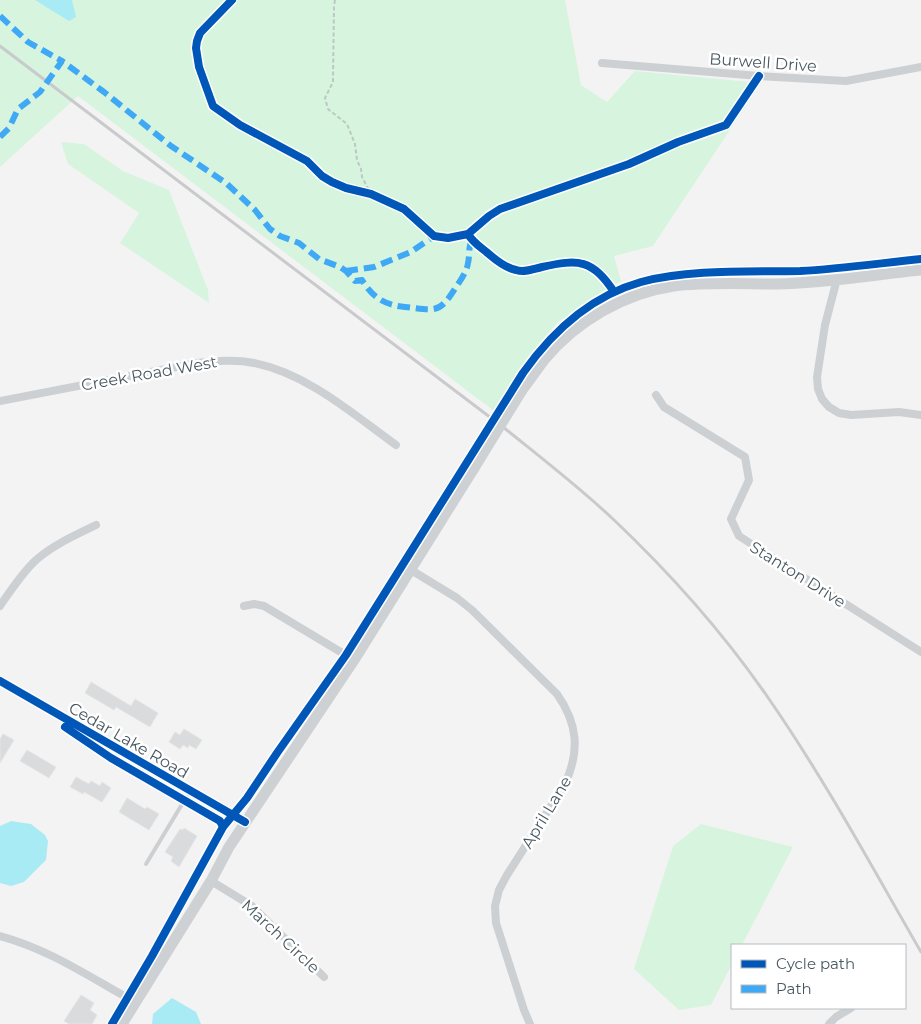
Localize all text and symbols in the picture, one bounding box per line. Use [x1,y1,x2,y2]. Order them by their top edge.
street label: Burwell Drive [709,49,817,76]
street label: Creek Road West [80,352,219,395]
street label: Stanton Drive [746,537,849,611]
street label: Cedar Lake Road [65,698,192,782]
street label: April Lane [517,773,575,852]
street label: March Circle [238,895,324,977]
legend [731,944,906,1009]
text: Cycle path [776,954,855,973]
text: Path [776,979,812,998]

